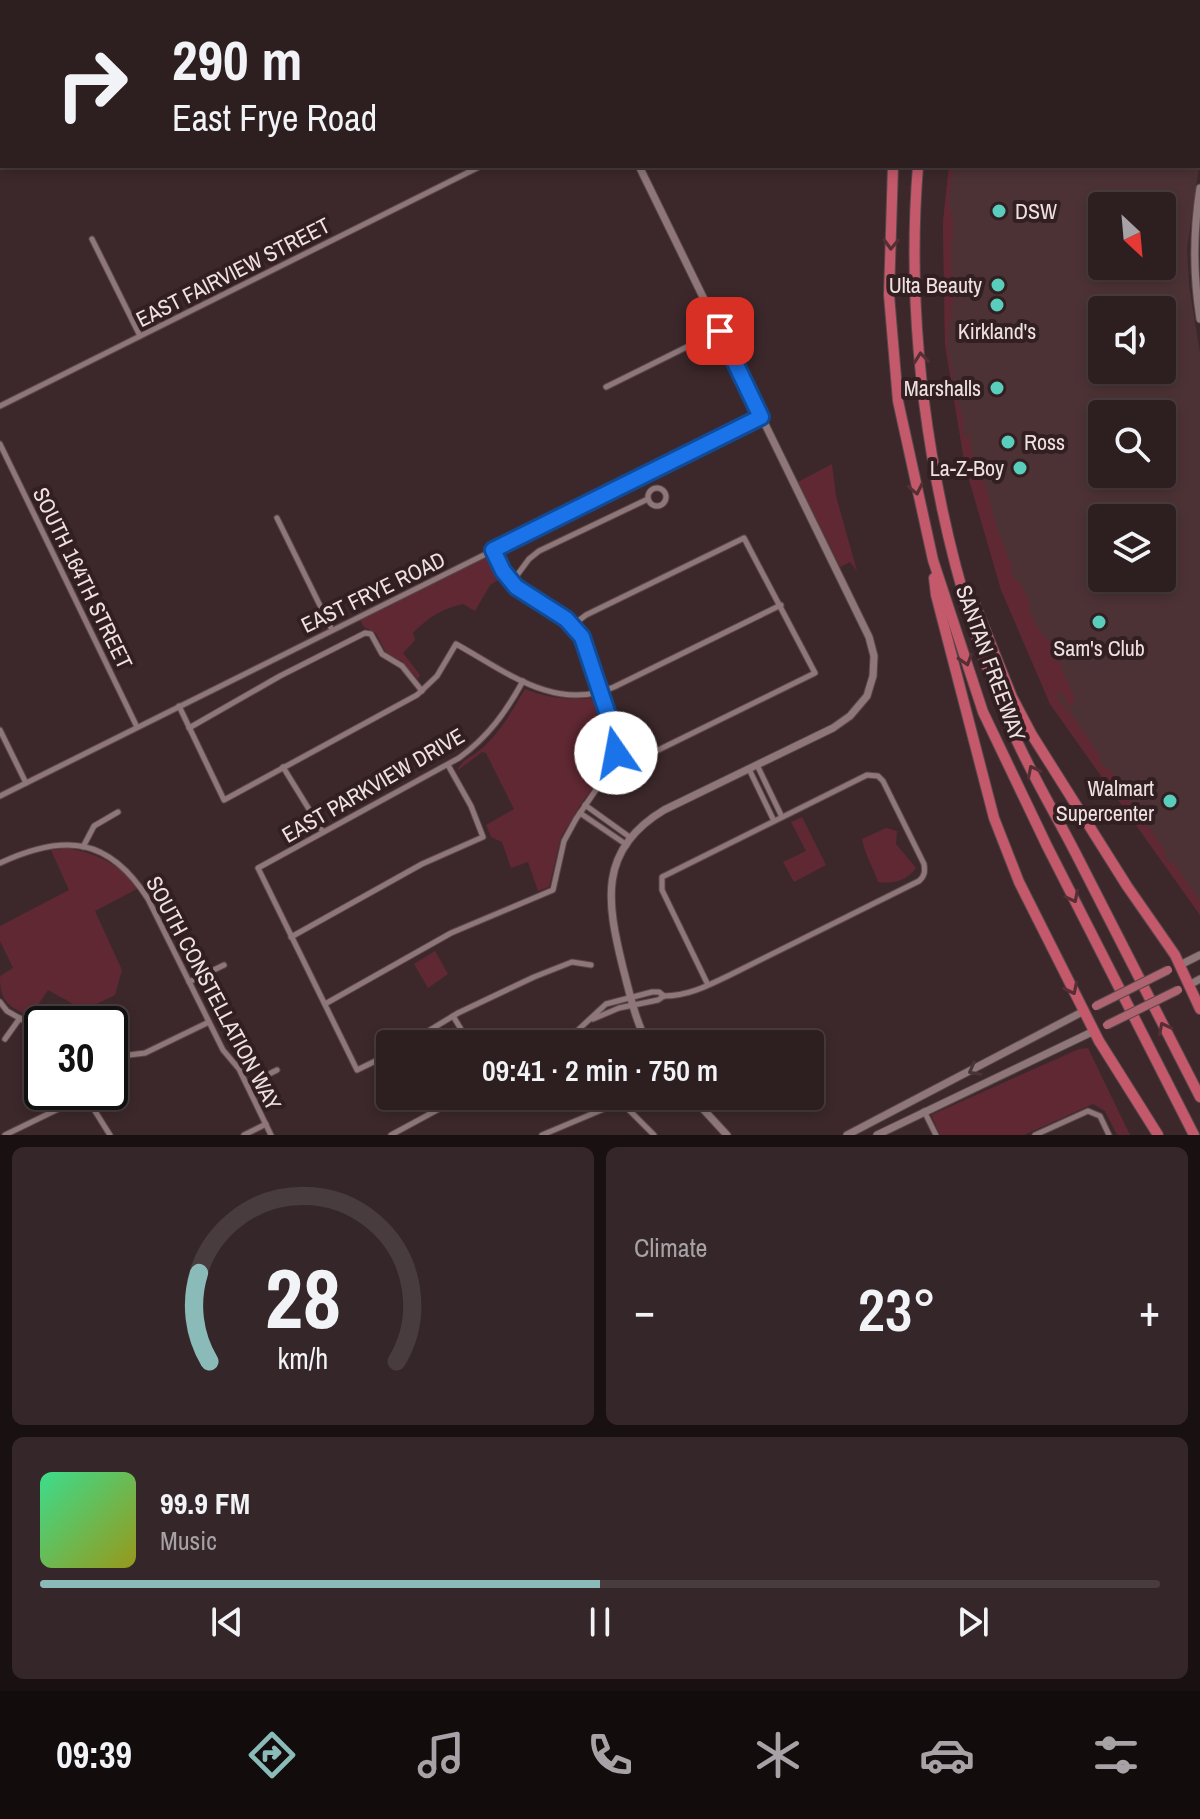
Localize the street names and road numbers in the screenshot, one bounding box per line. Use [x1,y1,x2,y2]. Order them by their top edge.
street label: EAST FAIRVIEW STREET [131,210,335,334]
street label: SOUTH 164TH STREET [26,482,140,674]
street label: EAST FRYE ROAD [296,544,450,640]
street label: SANTAN FREEWAY [949,581,1033,745]
street label: EAST PARKVIEW DRIVE [276,721,470,849]
street label: SOUTH CONSTELLATION WAY [139,871,289,1115]

